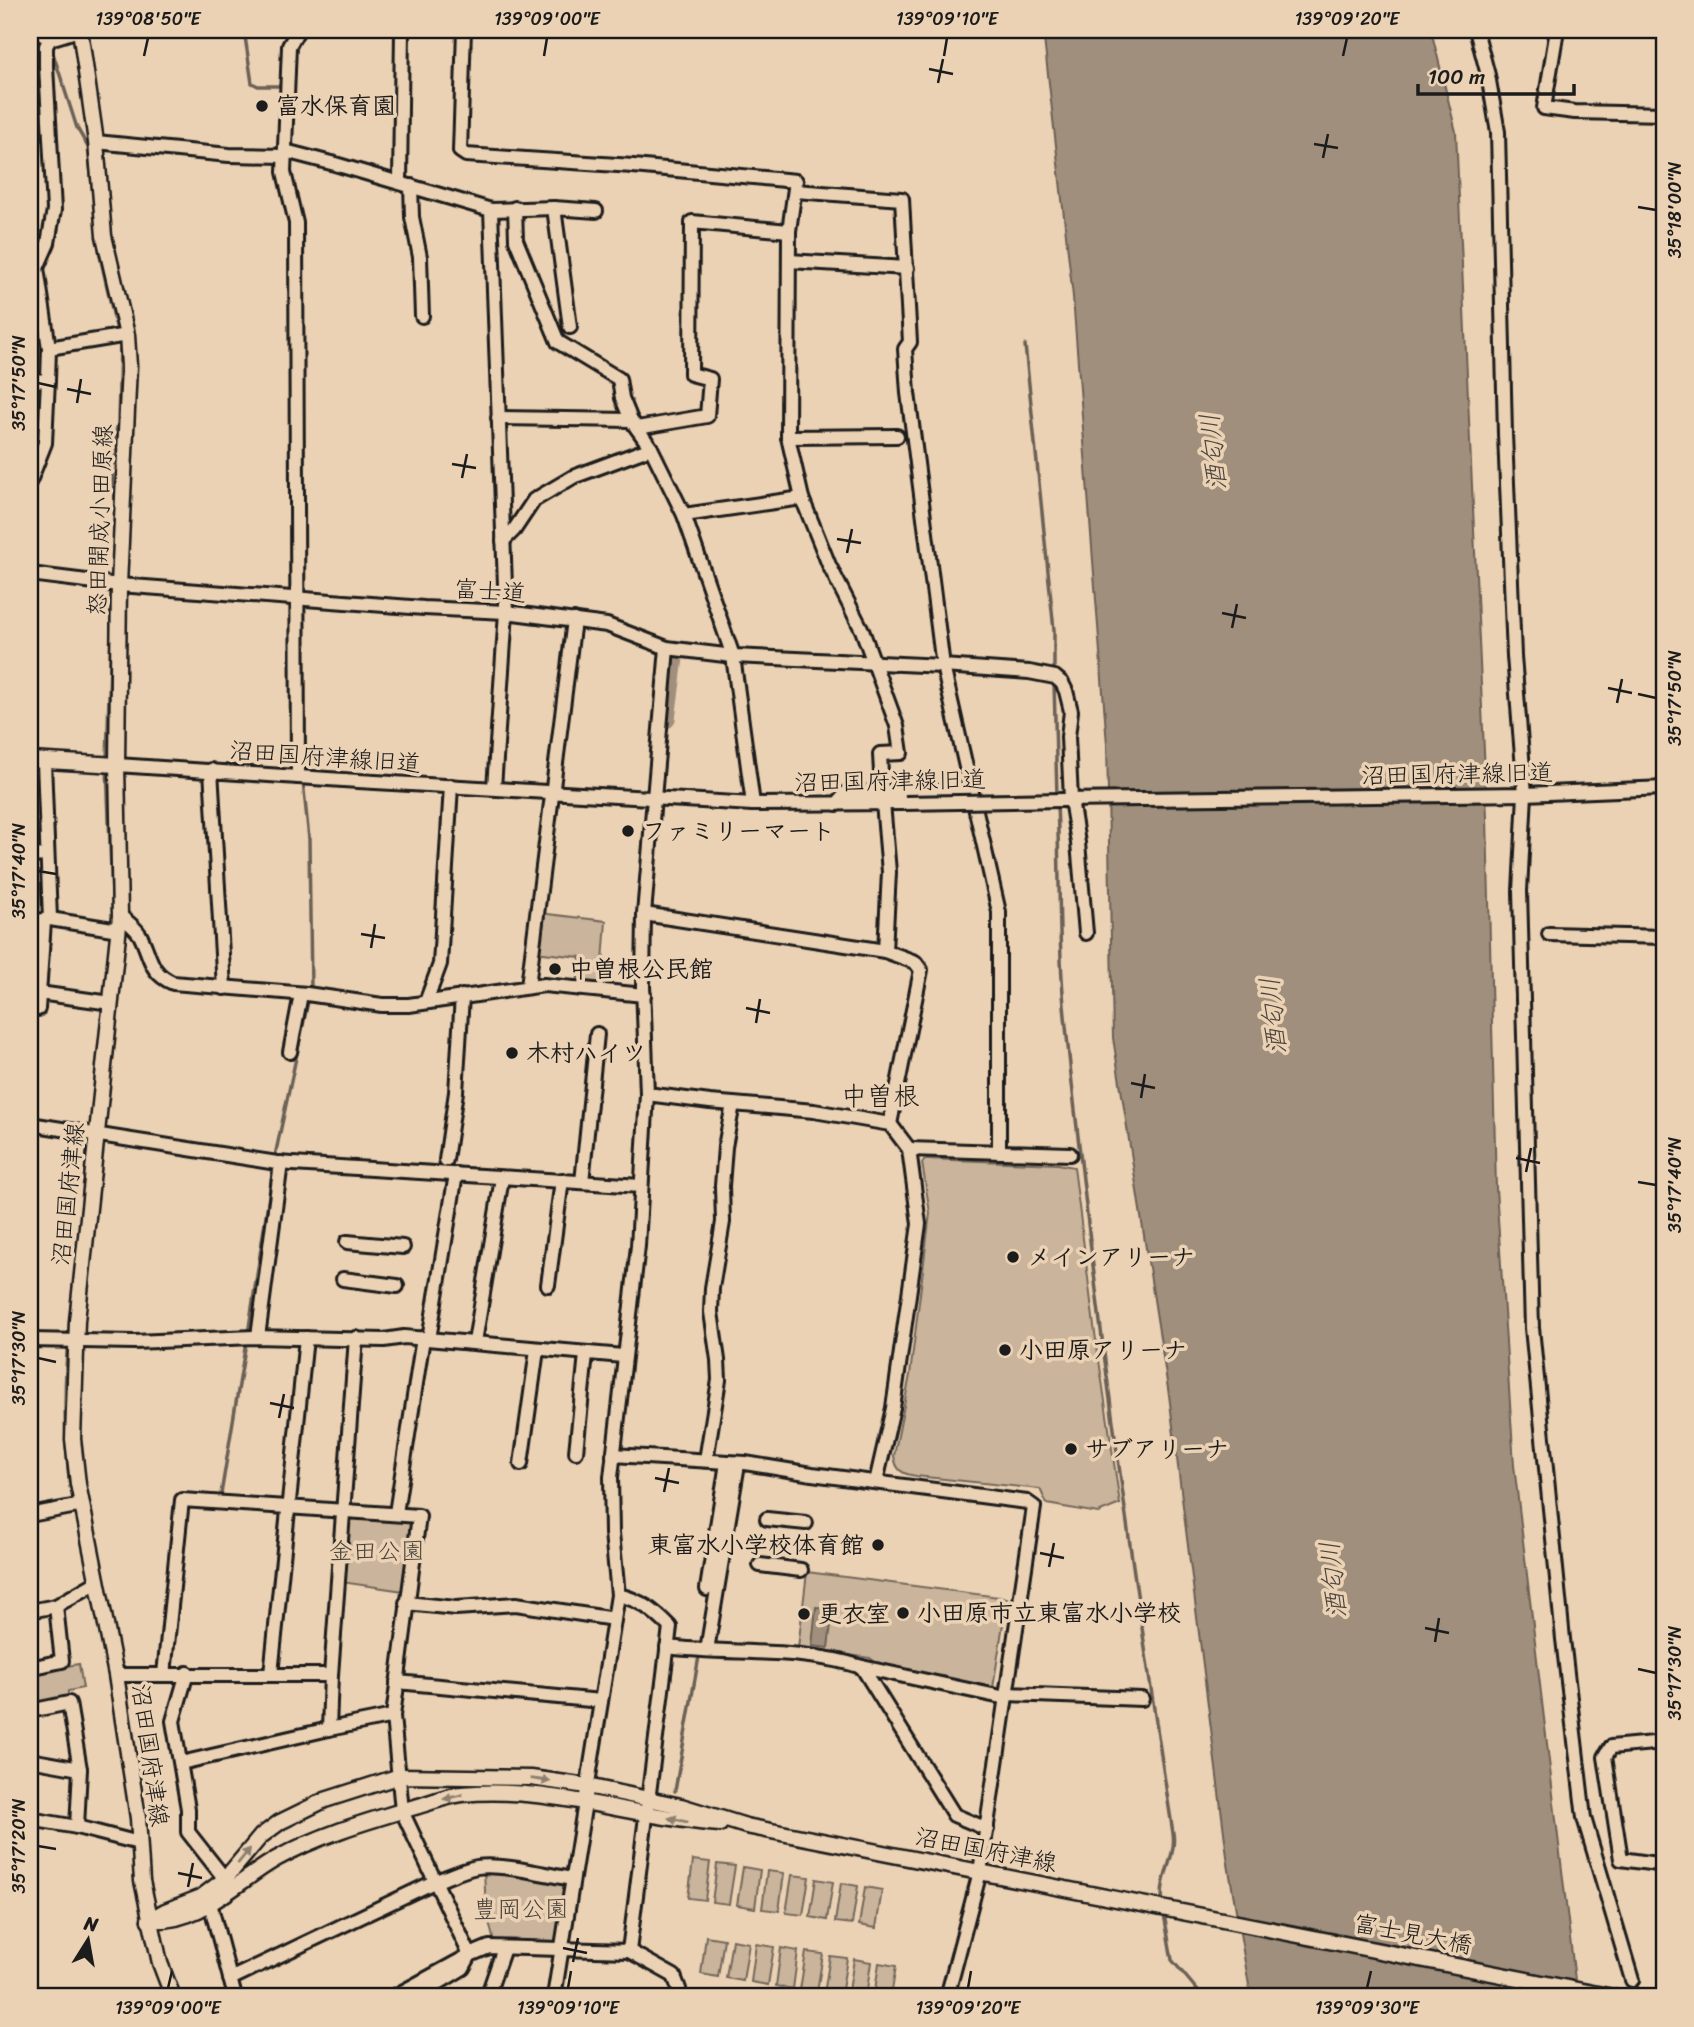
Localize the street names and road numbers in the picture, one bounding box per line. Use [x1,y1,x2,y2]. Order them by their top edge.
street label: 怒田開成小田原線 [76,423,124,617]
street label: 富士道 [453,568,527,614]
street label: 沼田国府津線旧道 [228,729,422,785]
street label: 沼田国府津線旧道 [1361,751,1553,797]
street label: 沼田国府津線旧道 [794,758,986,804]
street label: 沼田国府津線 [40,1120,96,1268]
street label: 沼田国府津線 [119,1681,181,1829]
street label: 沼田国府津線 [911,1816,1061,1884]
street label: 富士見大橋 [1350,1902,1476,1966]

